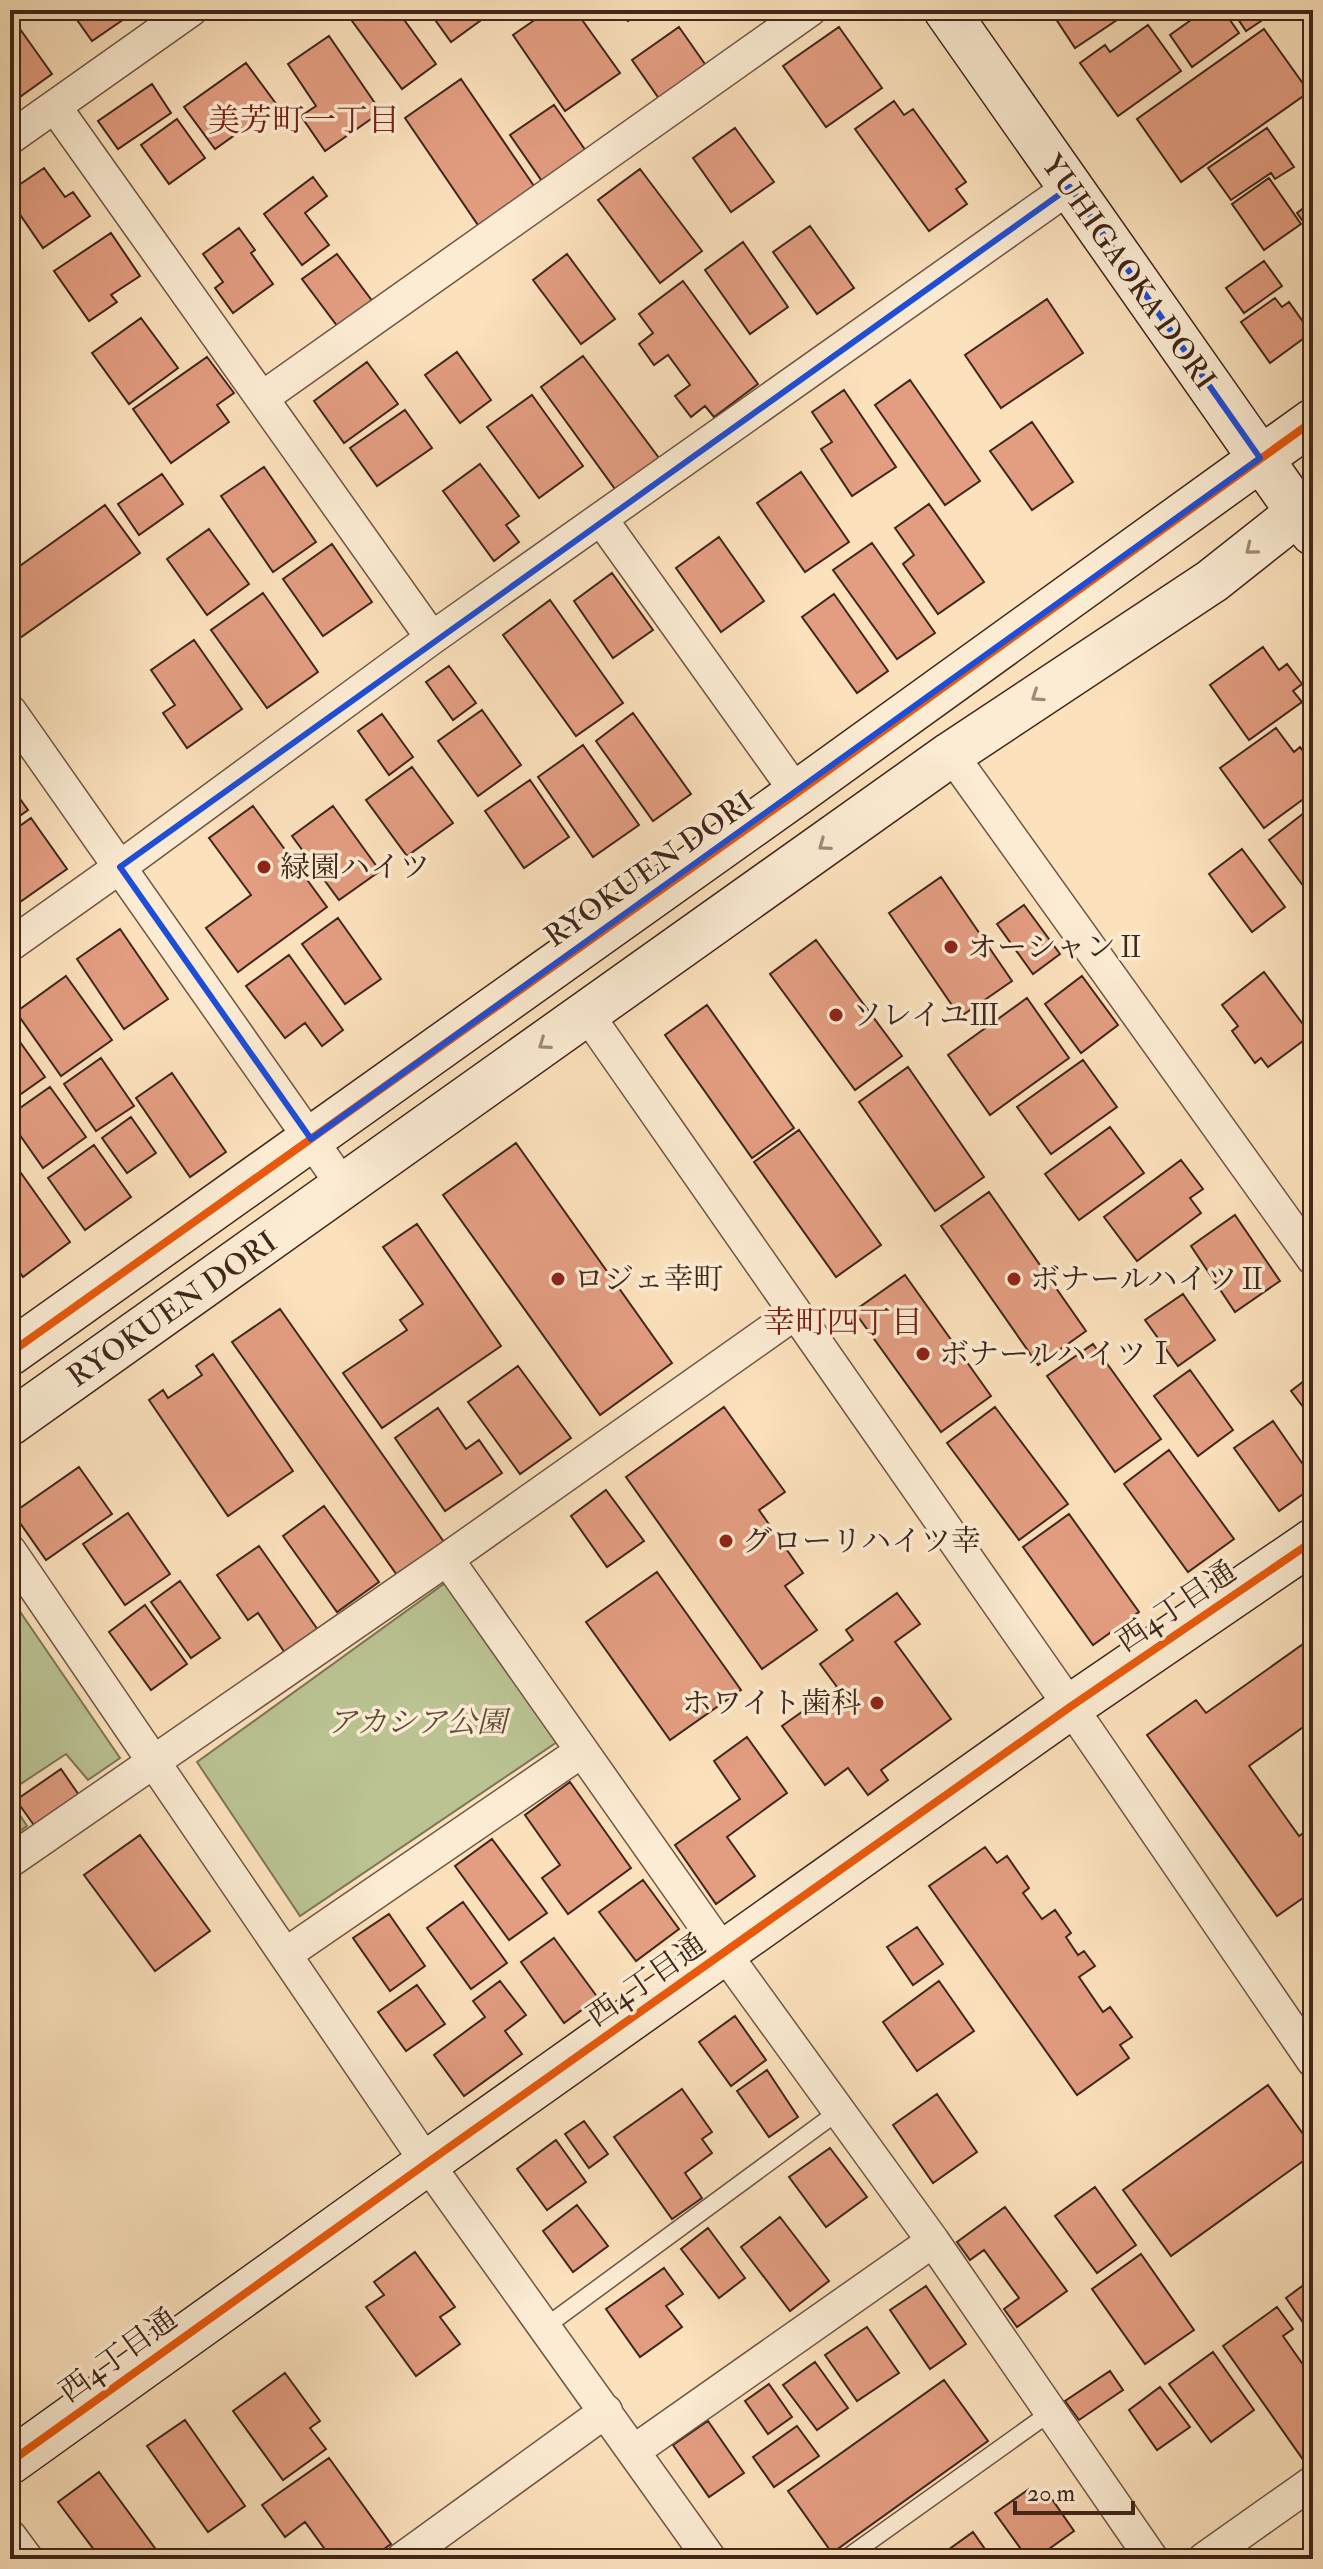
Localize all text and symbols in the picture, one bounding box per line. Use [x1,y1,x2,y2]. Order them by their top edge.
district label: 美芳町一丁目 [208,101,400,141]
street label: YUHIGAOKA DORI [1033,147,1224,397]
one-way arrow [1246,539,1260,554]
one-way arrow [1032,687,1046,702]
street label: RYOKUEN DORI [537,783,761,955]
one-way arrow [818,835,832,850]
place label: 緑園ハイツ [280,849,430,886]
marker: 緑園ハイツ [255,858,273,876]
place label: オーシャンⅡ [967,929,1146,966]
marker: オーシャンⅡ [942,938,960,956]
place label: ソレイユⅢ [852,997,999,1034]
marker: ソレイユⅢ [827,1006,845,1024]
one-way arrow [538,1035,552,1049]
street label: RYOKUEN DORI [60,1223,284,1395]
place label: ロジェ幸町 [574,1261,723,1298]
place label: ボナールハイツⅡ [1030,1261,1267,1298]
marker: ロジェ幸町 [549,1270,567,1288]
marker: ボナールハイツⅡ [1005,1270,1023,1288]
district label: 幸町四丁目 [763,1303,923,1343]
place label: ボナールハイツⅠ [939,1336,1176,1373]
marker: ボナールハイツⅠ [914,1345,932,1363]
place label: グローリハイツ幸 [742,1523,981,1560]
marker: グローリハイツ幸 [717,1532,735,1550]
street label: 西4丁目通 [1109,1553,1243,1660]
place label: ホワイト歯科 [682,1685,861,1722]
marker: ホワイト歯科 [868,1694,886,1712]
park label: アカシア公園 [327,1704,512,1741]
street label: 西4丁目通 [580,1926,713,2035]
street label: 西4丁目通 [52,2300,184,2410]
scale bar [1015,2465,1133,2515]
text: 20 m [1027,2478,1076,2509]

